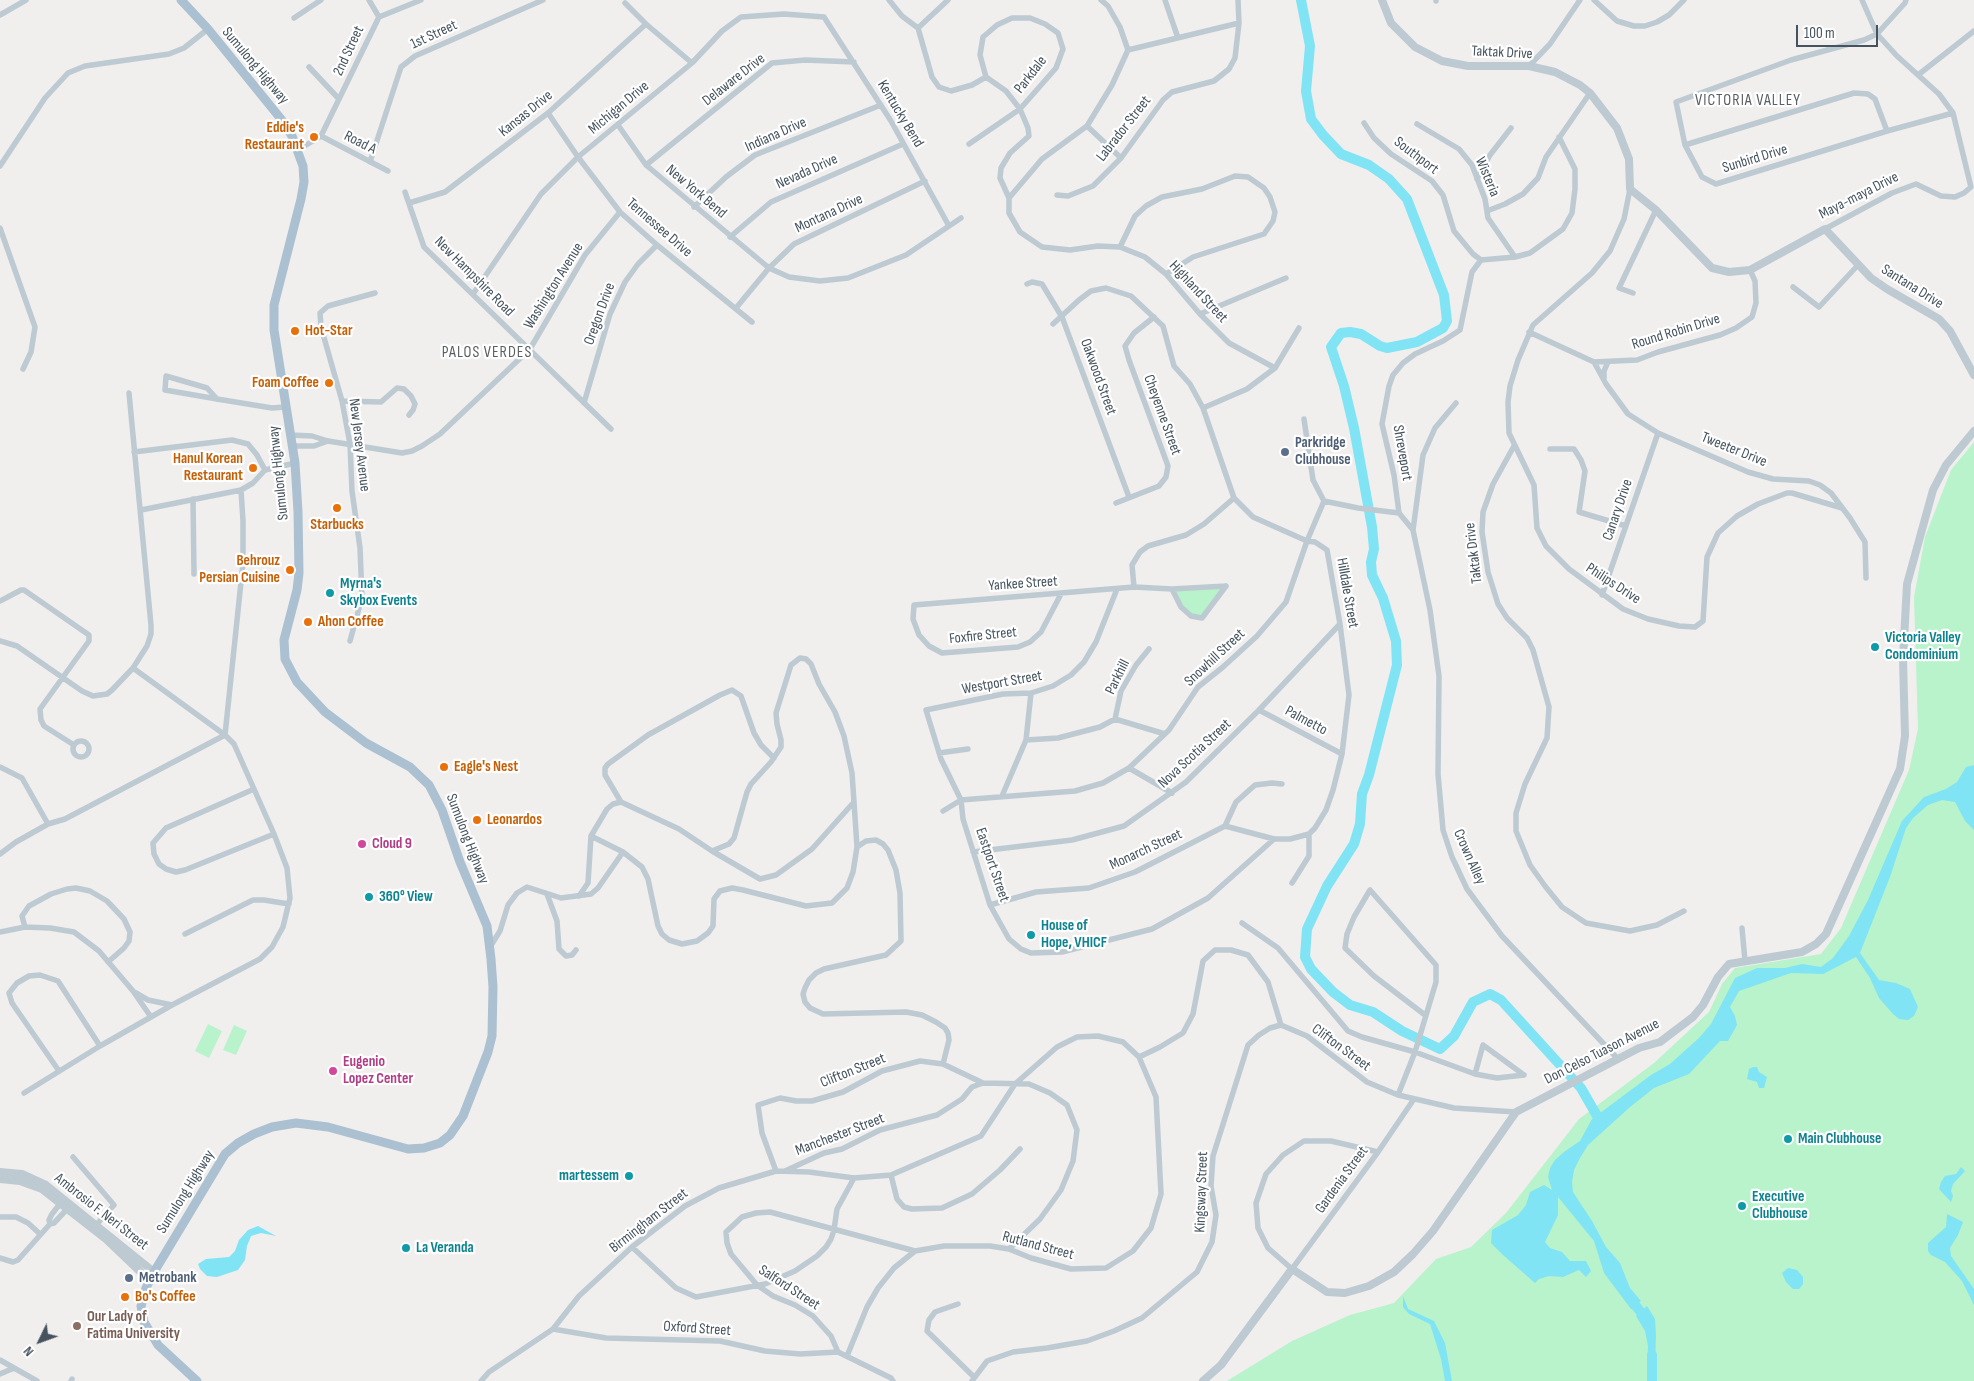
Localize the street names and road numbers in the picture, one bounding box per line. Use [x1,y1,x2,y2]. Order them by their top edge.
street label: 1st Street [408,16,460,54]
street label: 2nd Street [330,23,368,79]
street label: Sumulong Highway [218,24,292,108]
street label: Taktak Drive [1471,42,1533,64]
street label: Delaware Drive [699,50,769,110]
street label: Parkdale [1011,53,1051,97]
street label: Michigan Drive [585,77,653,139]
street label: Kentucky Bend [873,77,927,151]
street label: Kansas Drive [495,87,557,141]
street label: Labrador Street [1093,93,1155,165]
street label: Indiana Drive [743,114,809,156]
street label: Road A [341,127,379,159]
street label: Southport [1390,133,1442,179]
street label: Sunbird Drive [1720,141,1790,177]
street label: Nevada Drive [773,150,841,194]
street label: Wisteria [1471,154,1503,200]
street label: New York Bend [662,161,730,223]
street label: Maya-maya Drive [1816,168,1902,224]
street label: Montana Drive [792,190,866,238]
street label: Tennessee Drive [622,195,696,261]
street label: New Hampshire Road [430,233,518,321]
street label: Washington Avenue [520,240,588,332]
street label: Highland Street [1165,257,1231,327]
street label: Santana Drive [1878,261,1946,313]
street label: Oregon Drive [580,281,620,347]
street label: Round Robin Drive [1630,310,1722,354]
street label: Oakwood Street [1076,336,1120,418]
street label: Cheyenne Street [1139,372,1185,458]
street label: New Jersey Avenue [344,397,374,493]
street label: Shreveport [1388,424,1416,482]
street label: Sumulong Highway [265,425,293,521]
street label: Tweeter Drive [1699,429,1769,471]
street label: Canary Drive [1599,477,1637,543]
street label: Taktak Drive [1461,522,1487,584]
street label: Hilldale Street [1332,557,1362,629]
street label: Philips Drive [1582,560,1644,608]
street label: Yankee Street [988,573,1058,595]
street label: Foxfire Street [948,624,1018,648]
street label: Snowhill Street [1181,625,1249,691]
street label: Parkhill [1102,657,1134,697]
street label: Westport Street [961,667,1043,699]
street label: Palmetto [1282,702,1330,740]
street label: Nova Scotia Street [1155,716,1235,792]
street label: Sumulong Highway [442,791,492,887]
street label: Monarch Street [1107,825,1185,875]
street label: Eastport Street [971,826,1013,904]
street label: Crown Alley [1449,827,1489,887]
street label: Don Celso Tuason Avenue [1542,1015,1662,1089]
street label: Clifton Street [1308,1021,1374,1075]
street label: Clifton Street [818,1050,888,1092]
street label: Manchester Street [793,1110,887,1160]
street label: Gardenia Street [1312,1143,1372,1217]
street label: Sumulong Highway [153,1147,219,1237]
street label: Kingsway Street [1192,1151,1212,1233]
street label: Ambrosio F. Neri Street [50,1170,152,1254]
street label: Birmingham Street [606,1185,692,1257]
street label: Rutland Street [1000,1228,1076,1264]
street label: Salford Street [755,1262,823,1314]
street label: Oxford Street [663,1318,731,1340]

